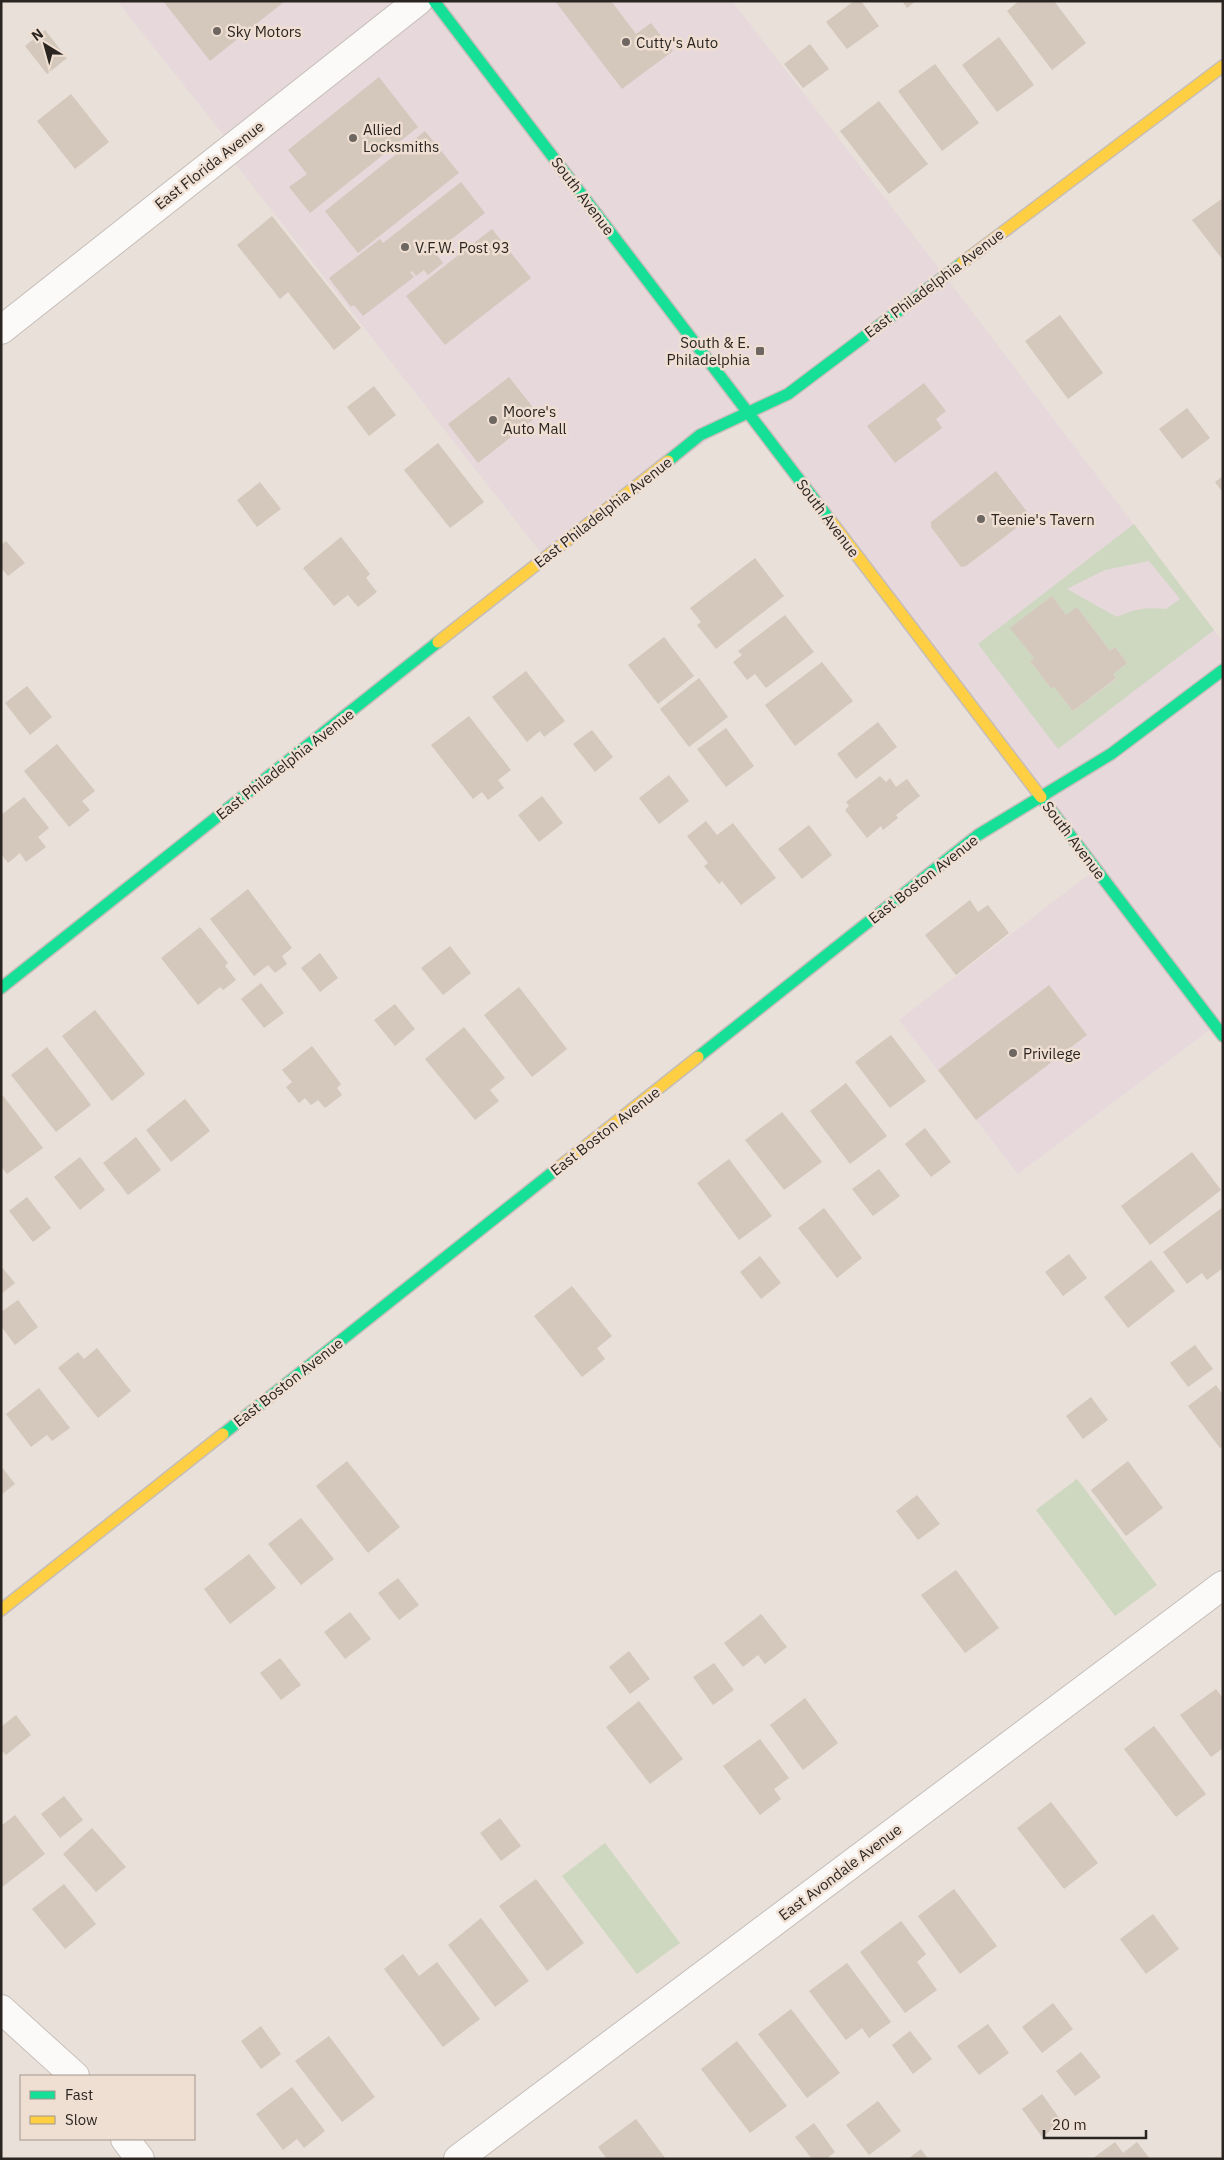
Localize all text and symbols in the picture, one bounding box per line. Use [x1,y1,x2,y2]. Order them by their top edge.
north arrow [20,20,70,70]
place label: Sky Motors [227,22,302,41]
text: N [28,24,47,45]
marker: Sky Motors [211,25,223,37]
place label: Cutty's Auto [636,33,718,52]
marker: Cutty's Auto [620,36,632,48]
street label: East Florida Avenue [151,117,267,213]
place label: Allied Locksmiths [363,120,439,156]
marker: Allied Locksmiths [347,132,359,144]
street label: South Avenue [547,153,619,239]
street label: East Philadelphia Avenue [860,224,1008,342]
place label: V.F.W. Post 93 [415,238,510,257]
marker: V.F.W. Post 93 [399,241,411,253]
place label: South & E. Philadelphia [667,333,750,369]
marker: South & E. Philadelphia [754,345,766,357]
place label: Moore's Auto Mall [503,402,567,438]
marker: Moore's Auto Mall [487,414,499,426]
street label: East Philadelphia Avenue [530,452,676,572]
street label: South Avenue [792,475,864,561]
place label: Teenie's Tavern [991,510,1095,529]
marker: Teenie's Tavern [975,513,987,525]
street label: East Philadelphia Avenue [212,704,358,824]
street label: South Avenue [1038,797,1110,883]
street label: East Boston Avenue [864,830,982,928]
place label: Privilege [1023,1044,1081,1063]
marker: Privilege [1007,1047,1019,1059]
street label: East Boston Avenue [546,1082,664,1180]
street label: East Boston Avenue [229,1333,347,1431]
street label: East Avondale Avenue [775,1820,905,1924]
legend [20,2075,195,2140]
text: Fast [65,2085,93,2104]
scale bar [1044,2108,1146,2140]
text: Slow [65,2110,98,2129]
text: 20 m [1052,2115,1087,2134]

